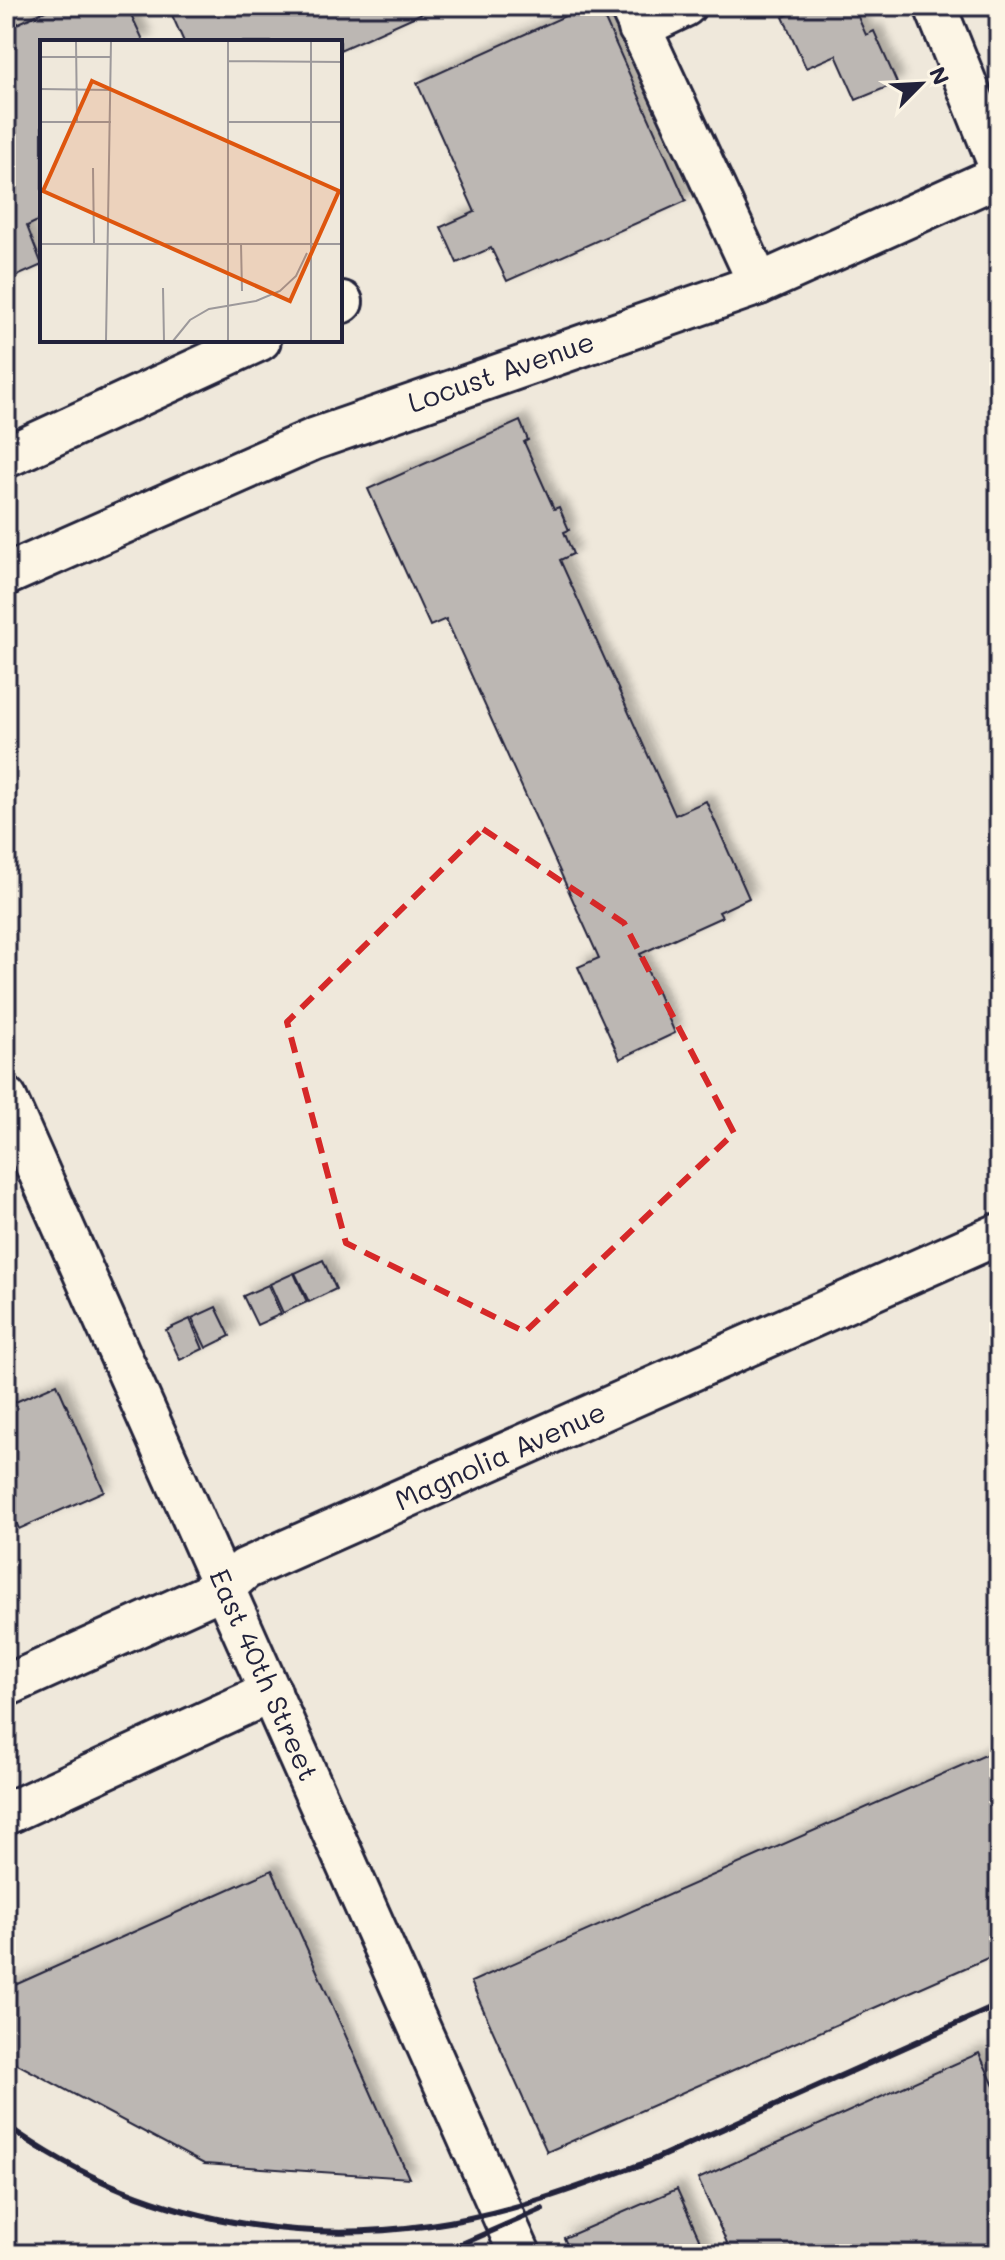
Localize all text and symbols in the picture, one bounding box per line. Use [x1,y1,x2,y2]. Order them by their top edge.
inset map [40,40,342,342]
north arrow [881,44,961,124]
text: N [923,62,956,89]
street label: Locust Avenue [403,322,599,420]
street label: Magnolia Avenue [389,1392,611,1518]
street label: East 40th Street [202,1563,328,1786]

